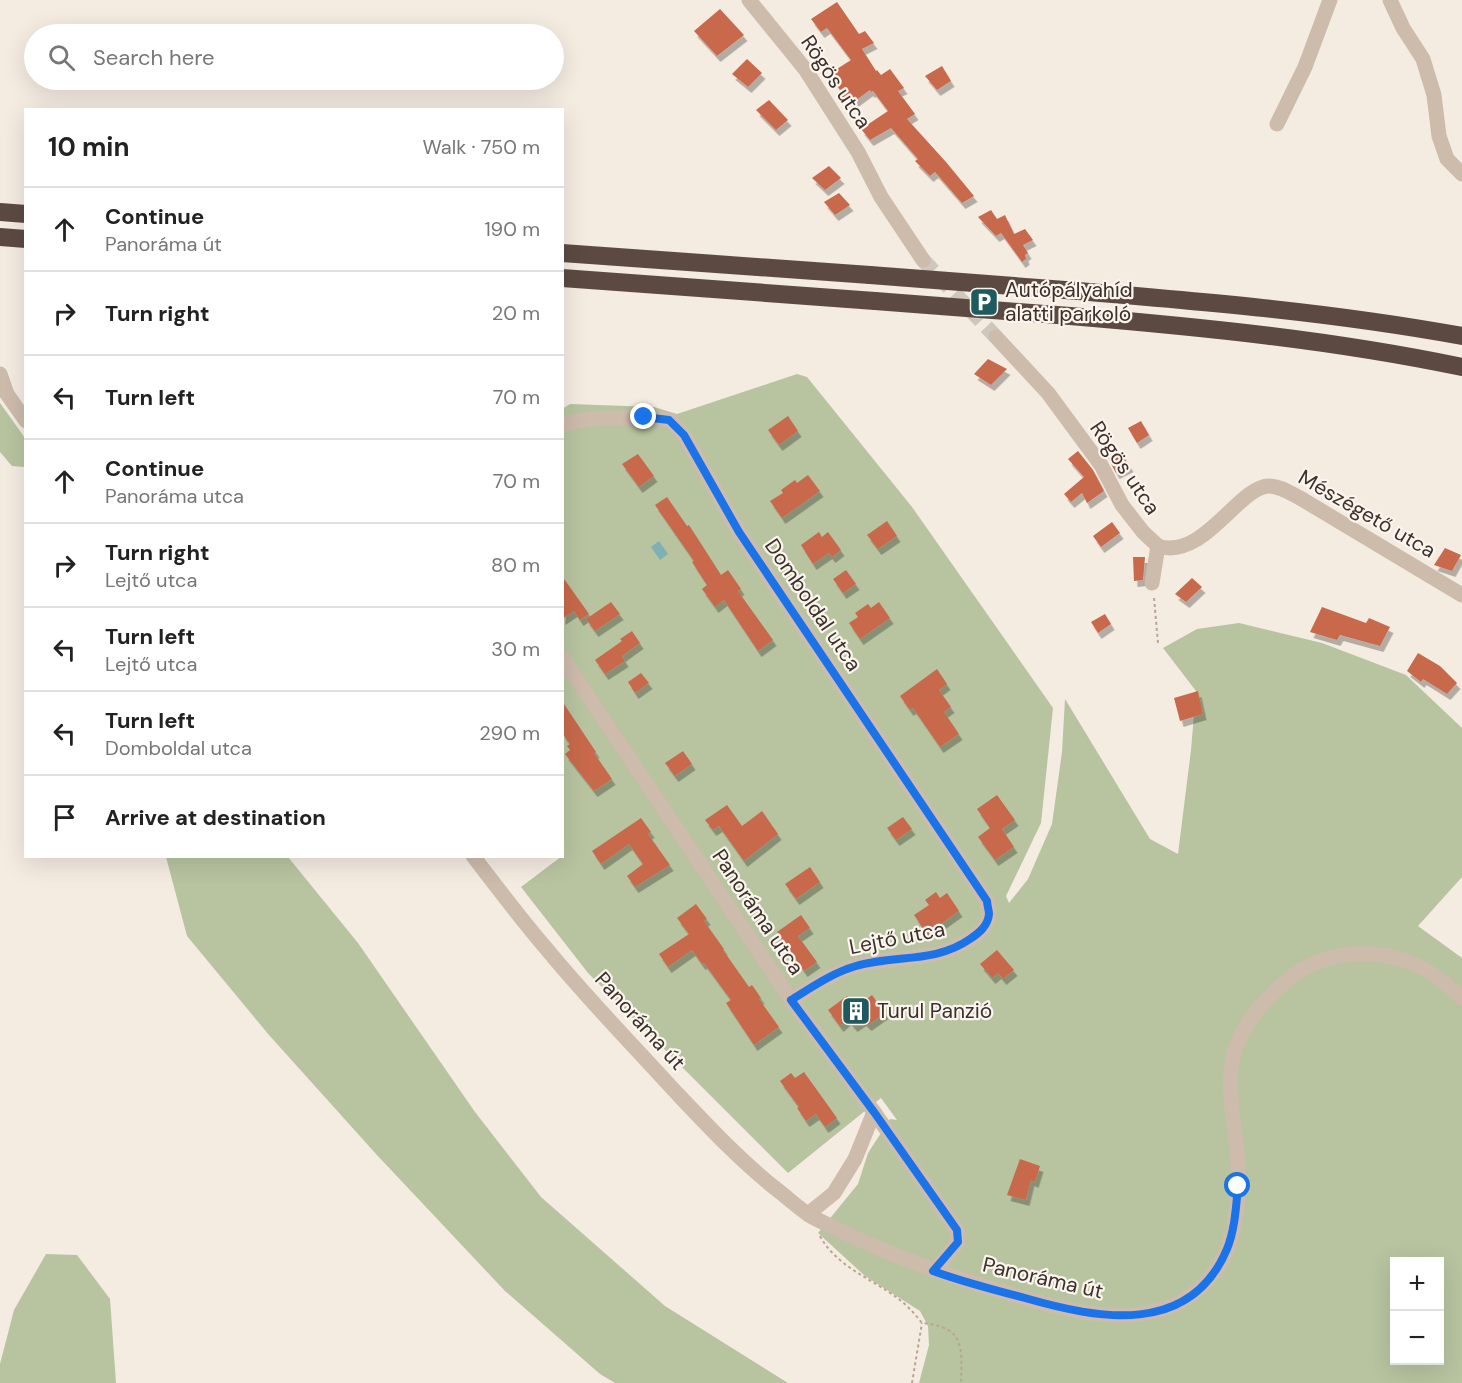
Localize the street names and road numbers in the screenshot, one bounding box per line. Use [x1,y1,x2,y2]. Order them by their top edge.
street label: Rögös utca [794,30,878,134]
street label: Rögös utca [1083,416,1167,520]
street label: Mészégető utca [1293,463,1441,565]
street label: Domboldal utca [758,533,868,677]
street label: Panoráma utca [706,844,810,980]
street label: Lejtő utca [847,915,947,961]
street label: Panoráma út [589,966,691,1076]
street label: Panoráma út [980,1251,1106,1305]

